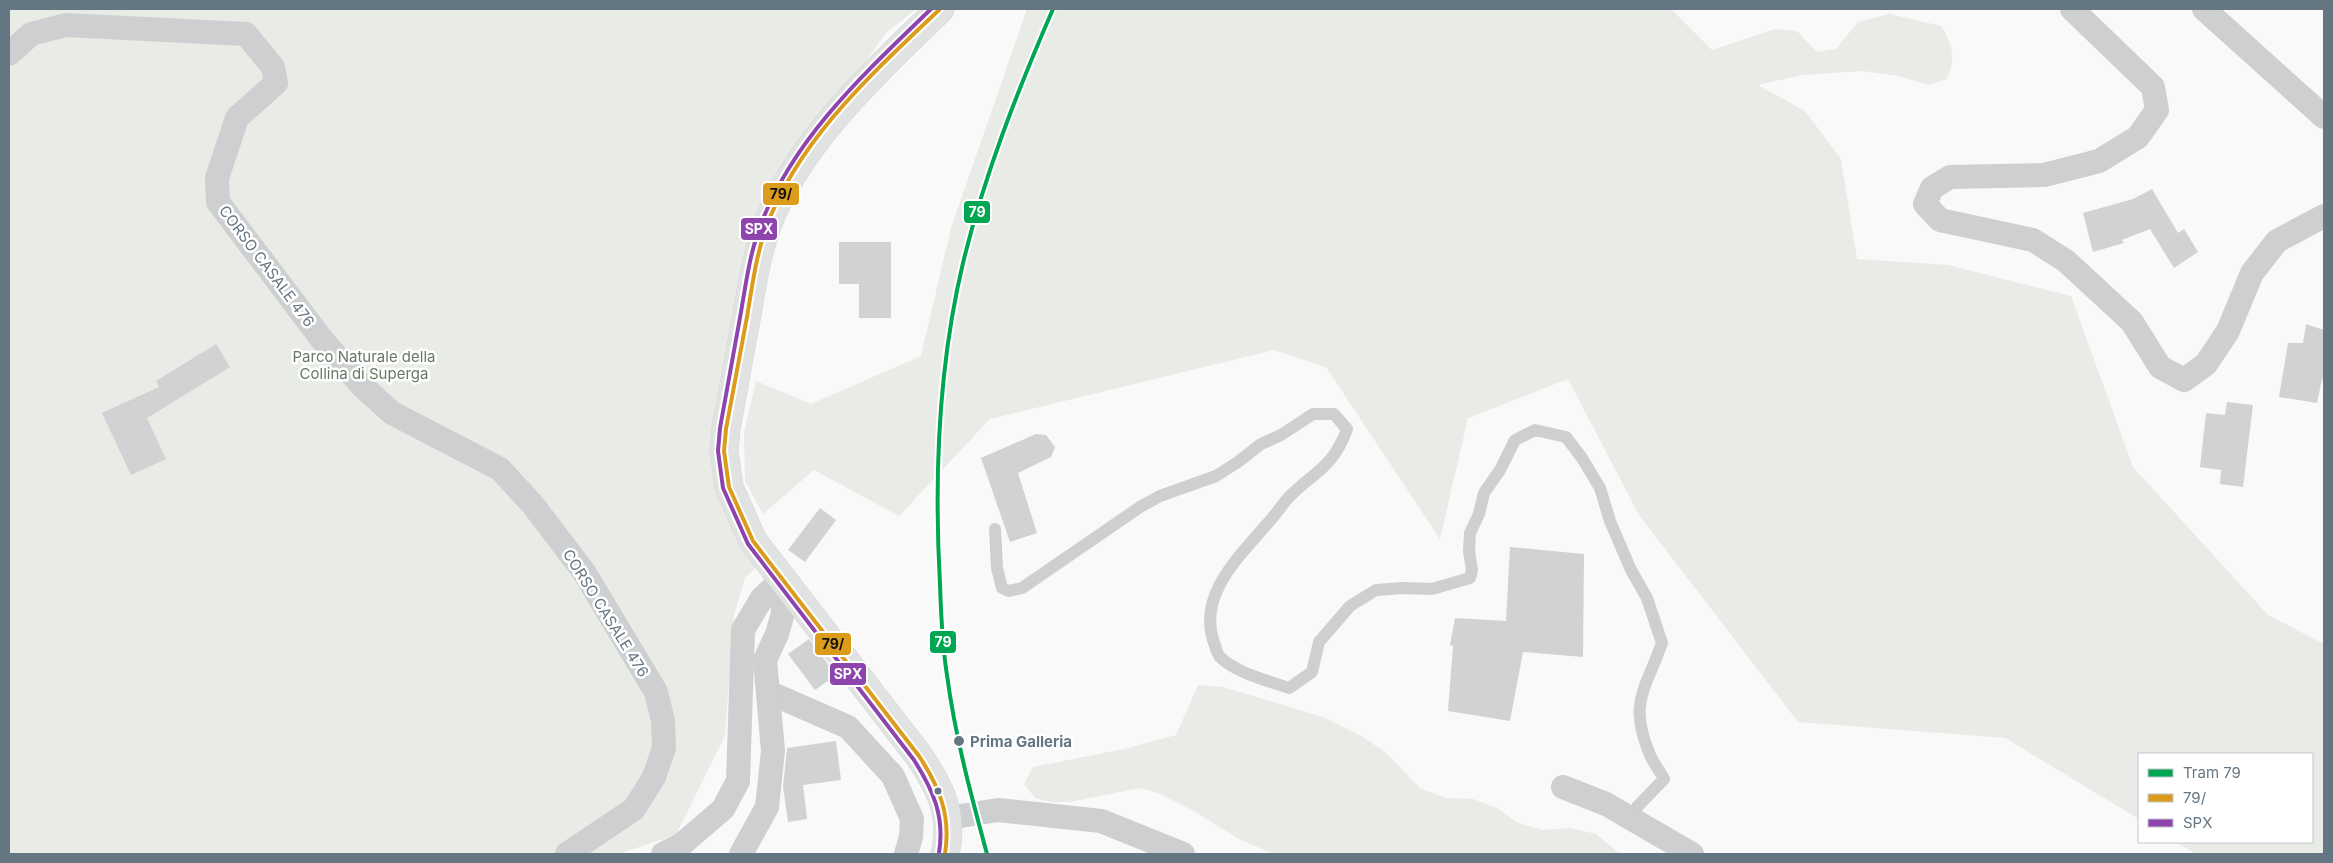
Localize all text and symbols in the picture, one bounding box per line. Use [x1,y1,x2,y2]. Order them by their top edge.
line badge: 79/ [762,182,800,206]
text: 79/ [770,185,793,202]
line badge: 79 [963,200,991,224]
street label: CORSO CASALE 476 [215,201,319,331]
text: 79 [968,203,986,220]
line badge: SPX [740,217,778,241]
text: SPX [745,220,773,237]
park label: Parco Naturale della Collina di Superga [293,347,435,383]
street label: CORSO CASALE 476 [559,545,653,681]
line badge: 79 [929,630,957,654]
line badge: 79/ [814,632,852,656]
text: 79 [934,633,952,650]
text: 79/ [822,635,845,652]
line badge: SPX [829,662,867,686]
text: SPX [834,665,862,682]
place label: Prima Galleria [970,732,1072,751]
marker: Prima Galleria [952,734,966,748]
legend [2138,753,2313,843]
text: Tram 79 [2183,763,2241,782]
unlabelled marker [933,786,943,796]
text: 79/ [2183,788,2207,807]
text: SPX [2183,813,2212,832]

